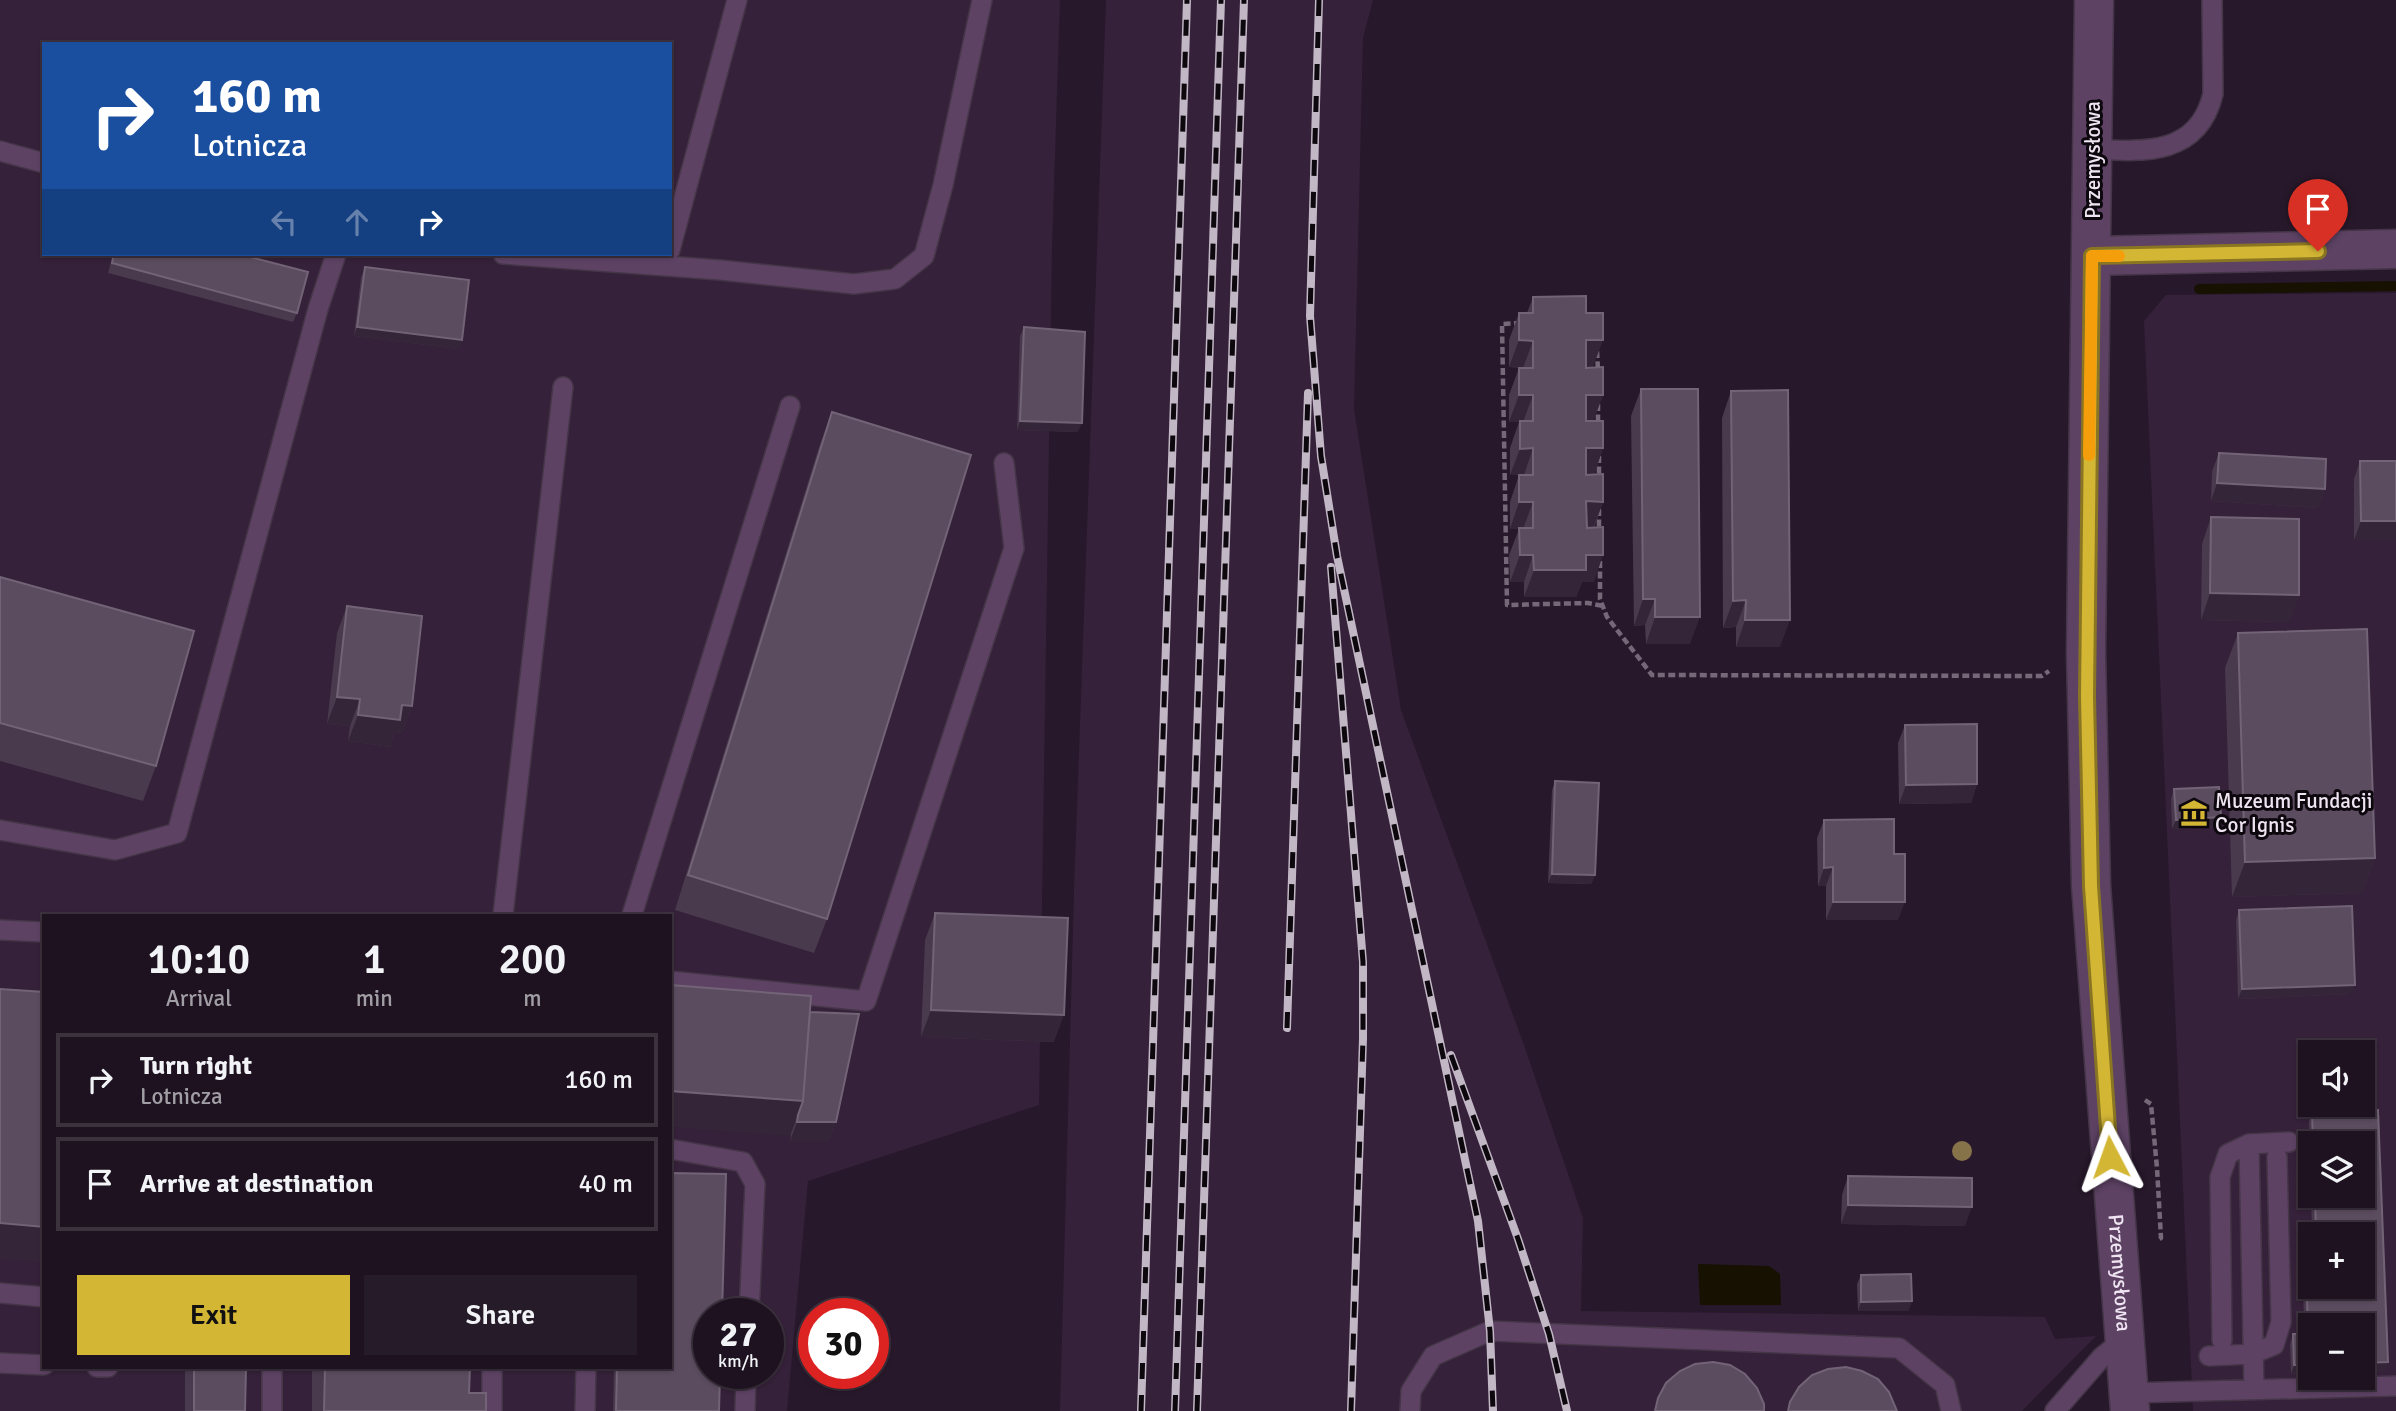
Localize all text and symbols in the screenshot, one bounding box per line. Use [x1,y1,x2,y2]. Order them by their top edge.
text: 160 m [192,66,322,126]
icon: right [77,70,168,161]
street label: Przemysłowa [2080,101,2106,219]
text: Lotnicza [192,126,307,165]
pin [2288,179,2348,251]
icon: arrive [2299,190,2337,228]
icon: left [265,203,303,241]
icon: ahead [338,203,376,241]
icon: right [411,203,449,241]
place label: Muzeum Fundacji Cor Ignis [2215,788,2373,838]
museum icon: Muzeum Fundacji Cor Ignis [2179,798,2209,828]
text: 10:10 [148,934,250,985]
text: 1 [363,934,386,985]
text: 200 [498,934,566,985]
text: Arrival [166,984,232,1013]
text: min [356,984,393,1013]
text: m [523,984,542,1013]
map controls [2298,1040,2375,1390]
button: sound [2298,1040,2375,1117]
text: Turn right [140,1050,252,1082]
icon: right [81,1061,119,1099]
text: 160 m [564,1064,633,1096]
text: Lotnicza [140,1082,223,1111]
position arrow [2073,1120,2147,1194]
button: layers [2298,1131,2375,1208]
icon: arrive [81,1165,119,1203]
text: Arrive at destination [140,1168,373,1200]
text: 40 m [578,1168,633,1200]
street label: Przemysłowa [2102,1213,2137,1333]
button: + [2298,1222,2375,1299]
button: Exit [77,1275,350,1355]
button: Share [364,1275,637,1355]
speed limit sign: 30 [798,1298,889,1389]
text: 27 [720,1313,757,1356]
button: − [2298,1313,2375,1390]
text: km/h [718,1350,759,1372]

